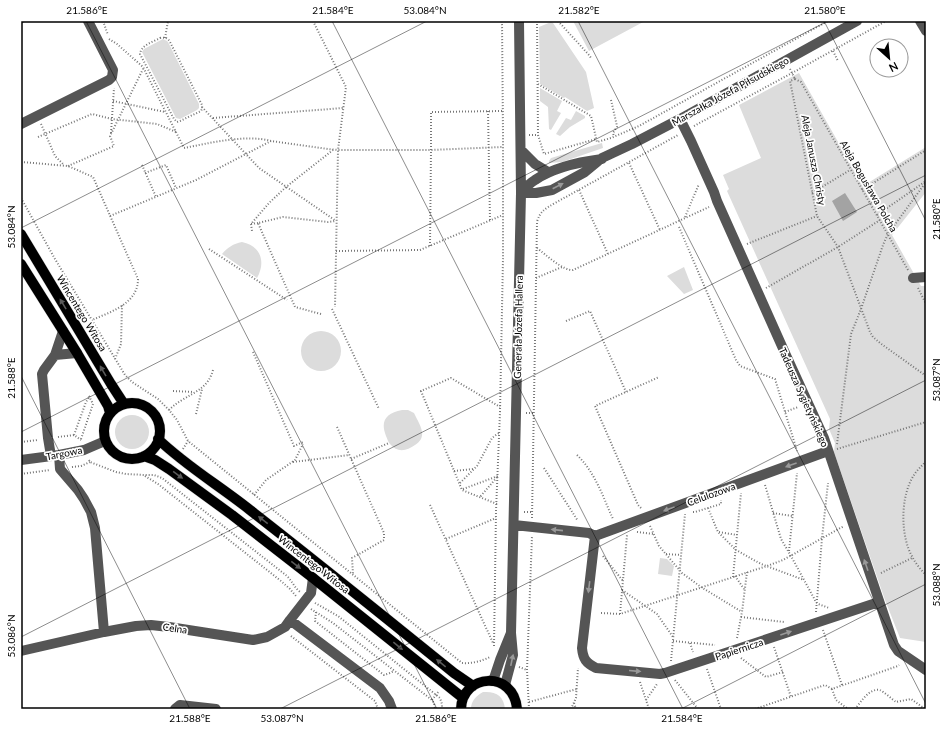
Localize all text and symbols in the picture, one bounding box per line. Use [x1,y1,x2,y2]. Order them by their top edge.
text: 21.586°E [66,4,108,16]
text: 21.584°E [312,4,354,16]
text: 53.084°N [403,4,447,16]
text: 21.582°E [558,4,600,16]
text: 21.580°E [804,4,846,16]
north arrow [869,38,909,78]
street label: Marszałka Józefa Piłsudskiego [669,54,791,128]
text: N [887,60,900,75]
street label: Aleja Janusza Christy [799,114,829,207]
street label: Aleja Bogusława Polcha [838,138,900,234]
one-way arrow [553,183,564,190]
text: 21.580°E [930,198,942,240]
text: 53.084°N [5,205,17,249]
street label: Wincentego Witosa [54,273,110,353]
street label: Generała Józefa Hallera [511,275,525,379]
one-way arrow [60,298,67,310]
street label: Tadeusza Sygietyńskiego [777,345,832,449]
text: 21.588°E [5,357,17,399]
text: 53.087°N [930,358,942,402]
one-way arrow [100,365,107,377]
street label: Targowa [45,444,83,462]
one-way arrow [785,462,797,468]
one-way arrow [173,471,183,479]
street label: Celulozowa [685,480,737,508]
one-way arrow [663,506,675,512]
one-way arrow [258,516,269,524]
one-way arrow [551,527,563,533]
street label: Wincentego Witosa [276,532,352,596]
one-way arrow [863,559,869,571]
one-way arrow [291,560,302,569]
text: 53.088°N [930,563,942,607]
one-way arrow [586,581,592,593]
text: 53.086°N [5,614,17,658]
street label: Celna [162,620,188,636]
one-way arrow [781,630,793,636]
street label: Papiernicza [713,636,765,662]
one-way arrow [392,641,403,650]
one-way arrow [509,653,515,666]
one-way arrow [436,658,447,667]
one-way arrow [629,668,641,675]
text: 21.588°E [169,712,211,724]
text: 53.087°N [260,712,304,724]
text: 21.586°E [415,712,457,724]
text: 21.584°E [661,712,703,724]

